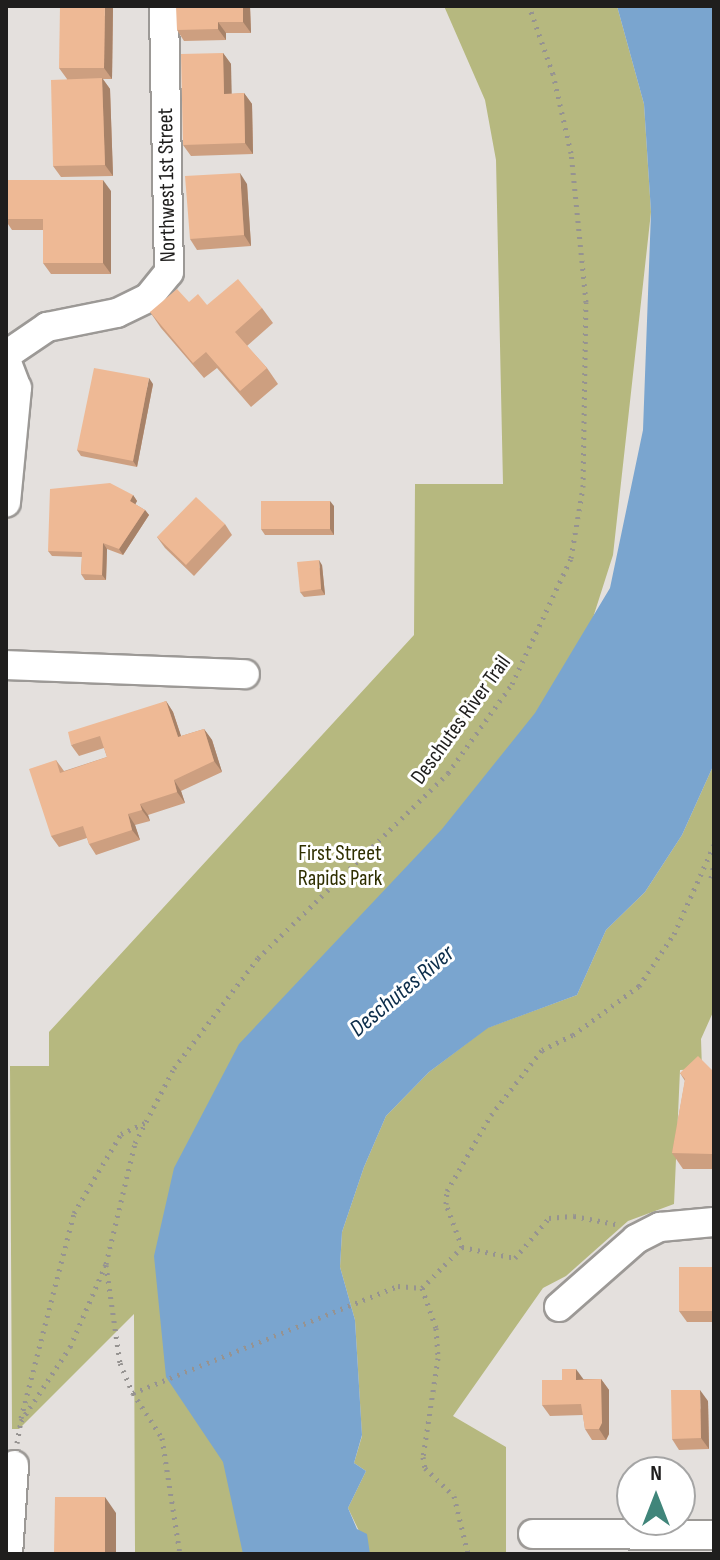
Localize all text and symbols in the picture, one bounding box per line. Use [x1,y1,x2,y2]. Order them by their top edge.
street label: Northwest 1st Street [152,108,182,262]
street label: Deschutes River Trail [405,650,517,790]
park label: First Street Rapids Park [298,840,382,892]
water label: Deschutes River [344,939,460,1043]
north arrow [616,1456,696,1536]
text: N [650,1460,662,1487]

